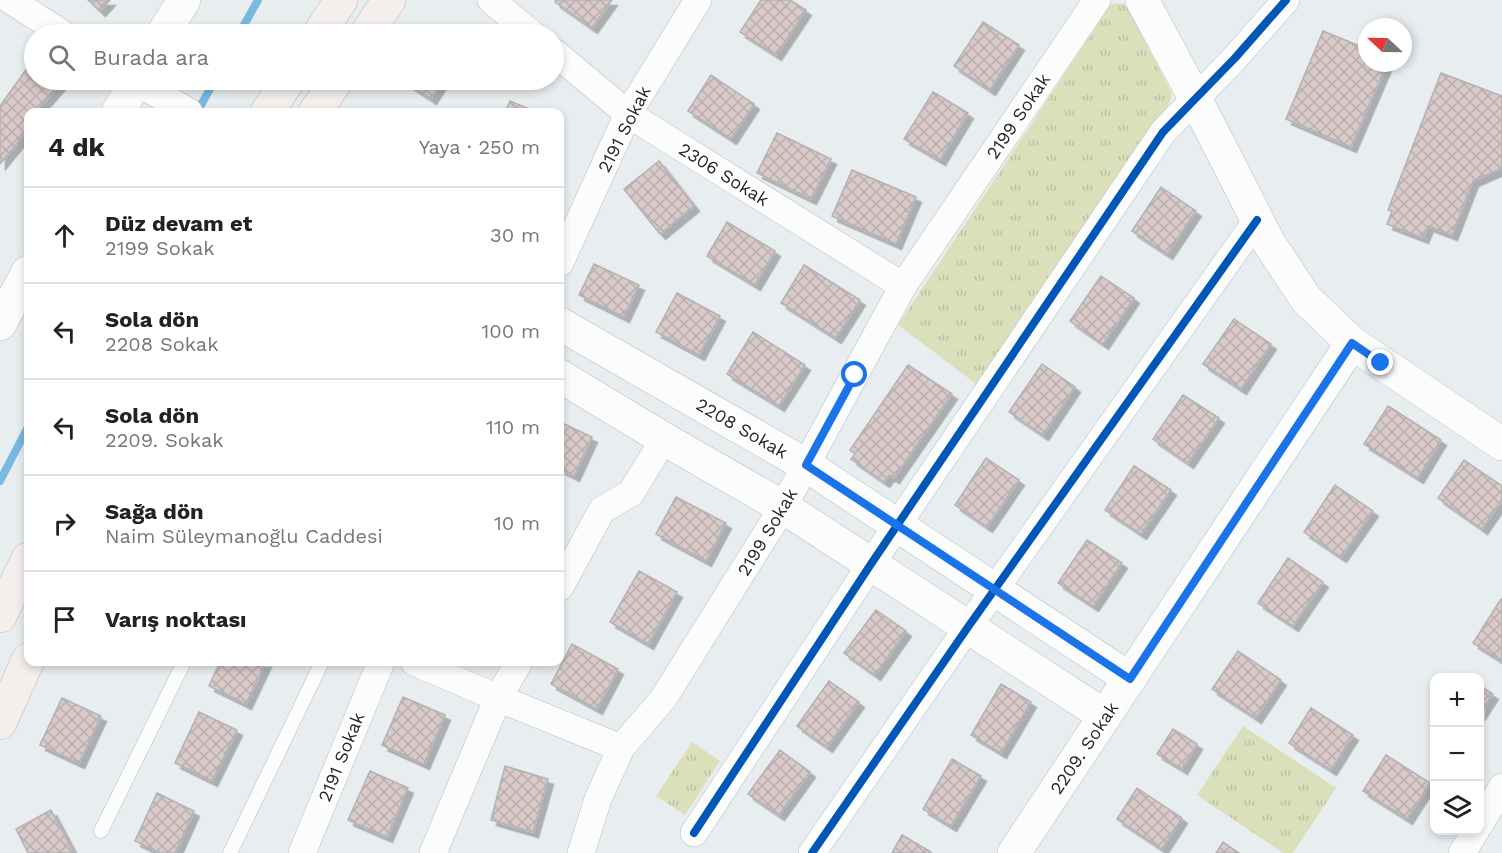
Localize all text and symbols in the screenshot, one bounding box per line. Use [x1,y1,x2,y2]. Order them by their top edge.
north arrow [1358,18,1412,72]
search box [24,24,564,90]
icon: search [45,41,78,74]
text: Burada ara [93,45,209,70]
street label: 2199 Sokak [982,69,1054,163]
street label: 2191 Sokak [593,82,655,176]
text: 4 dk [48,132,105,162]
text: Yaya · 250 m [419,135,540,159]
street label: 2306 Sokak [675,138,773,210]
text: Düz devam et [105,211,252,236]
icon: ahead [48,219,81,252]
text: 30 m [490,223,540,247]
text: 2199 Sokak [105,236,215,260]
text: Sola dön [105,307,199,332]
icon: left [48,315,81,348]
text: 100 m [481,319,540,343]
text: 2208 Sokak [105,332,219,356]
route end [1367,349,1393,375]
route start [841,361,867,387]
street label: 2208 Sokak [693,393,791,463]
text: Sola dön [105,403,199,428]
icon: left [48,411,81,444]
text: 110 m [486,415,540,439]
text: 2209. Sokak [105,428,224,452]
street label: 2199 Sokak [733,484,801,580]
text: Sağa dön [105,499,204,524]
icon: right [48,507,81,540]
text: 10 m [494,511,540,535]
text: Naim Süleymanoğlu Caddesi [105,524,383,548]
icon: arrive [48,603,81,636]
text: Varış noktası [105,607,247,632]
map controls [1430,673,1484,835]
button: + [1430,673,1484,727]
street label: 2209. Sokak [1045,698,1123,798]
street label: 2191 Sokak [314,709,368,805]
button: − [1430,727,1484,781]
button: layers [1430,781,1484,835]

